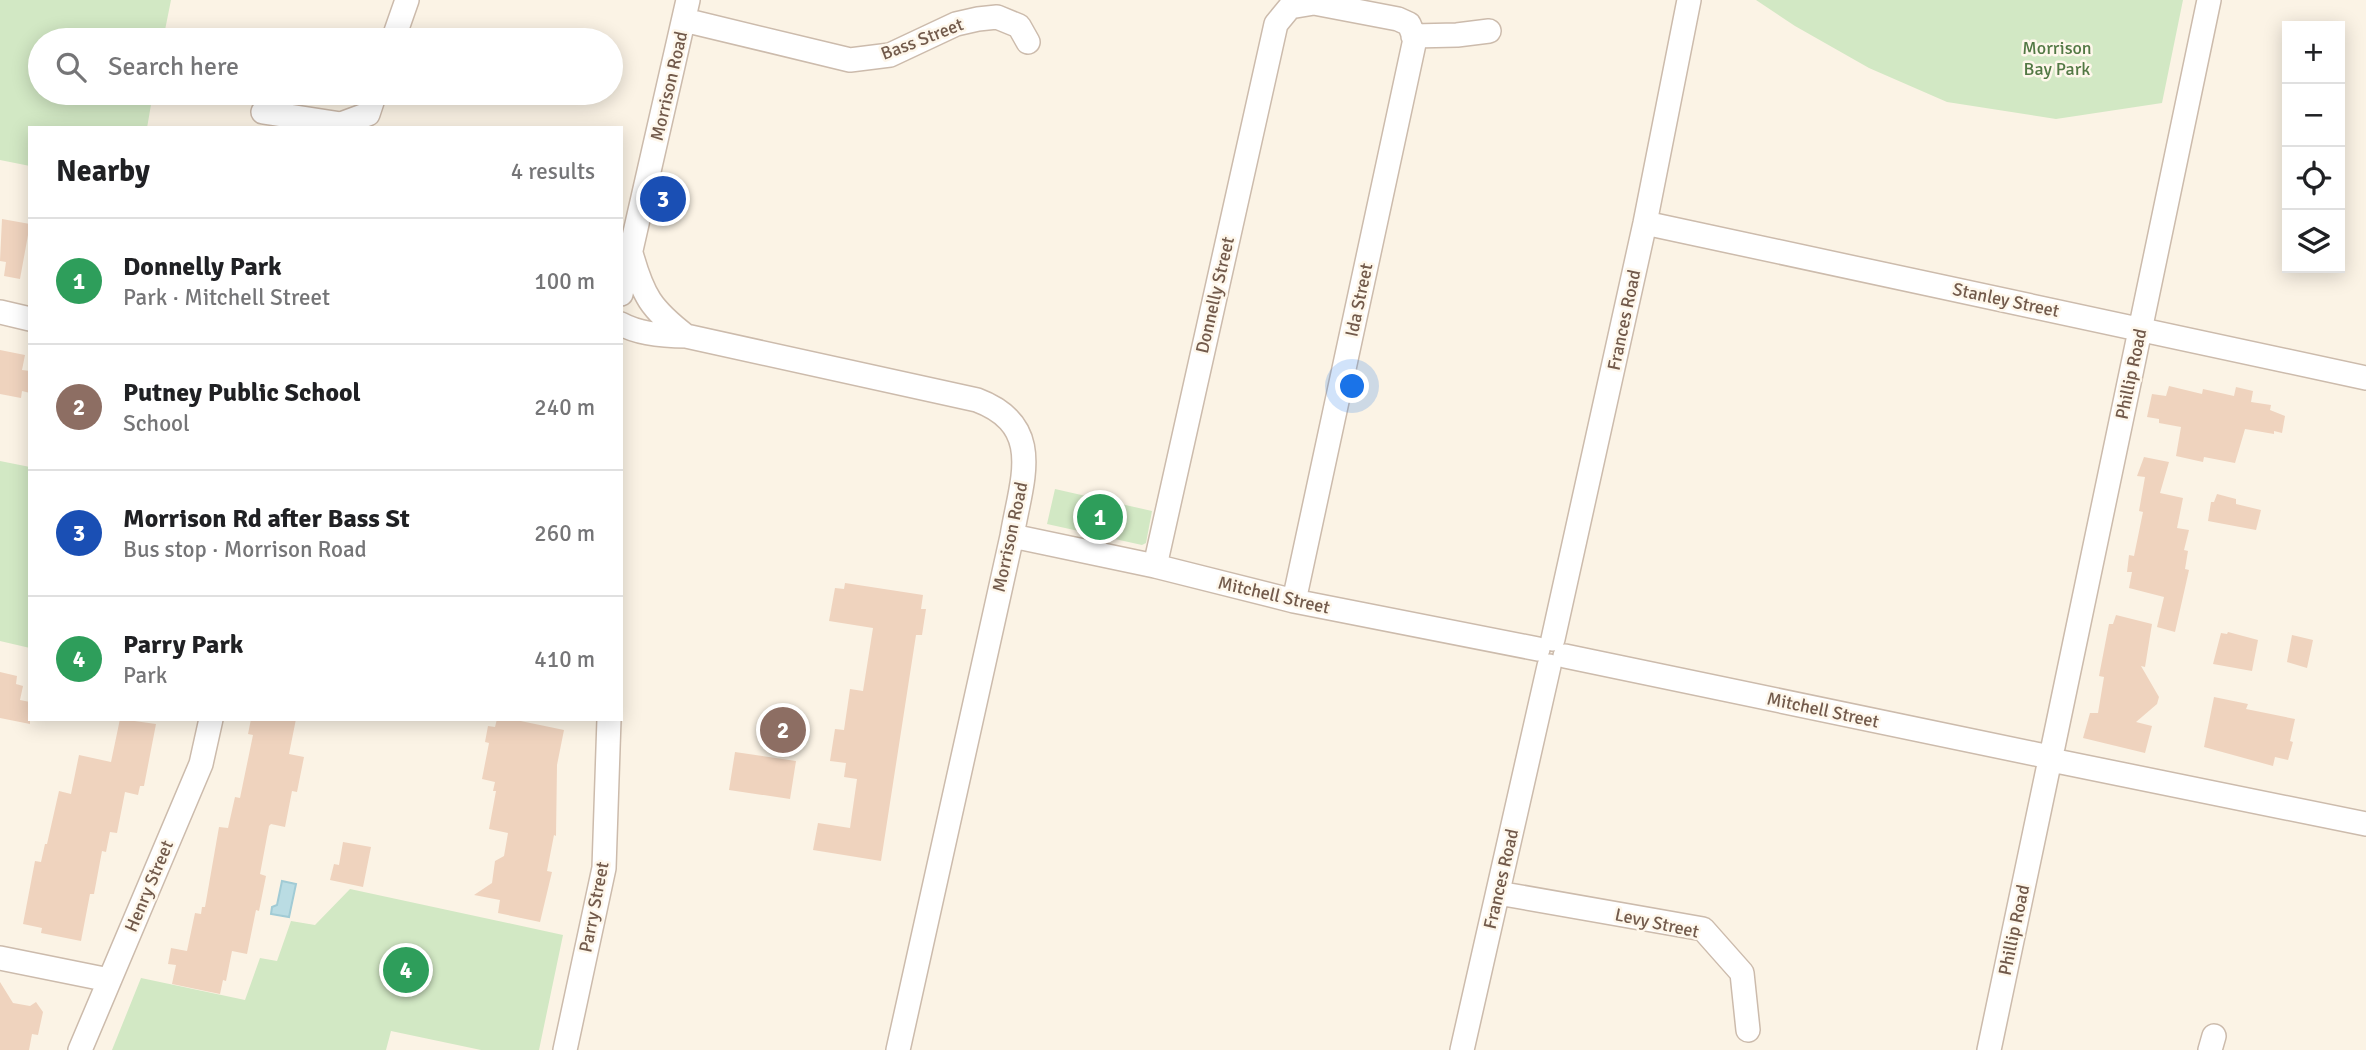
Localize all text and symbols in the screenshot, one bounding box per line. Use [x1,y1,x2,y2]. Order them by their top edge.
street label: Bass Street [878,13,966,65]
map controls [2282,21,2345,273]
button: + [2282,21,2345,84]
search box [28,28,623,105]
street label: Morrison Road [646,29,692,143]
park label: Morrison Bay Park [2022,37,2092,80]
icon: search [52,48,90,86]
text: Search here [108,51,239,83]
button: − [2282,84,2345,147]
button: locate [2282,147,2345,210]
text: Nearby [56,153,150,190]
text: 4 results [511,157,595,186]
pin: 3 [640,173,686,225]
button: layers [2282,210,2345,273]
street label: Donnelly Street [1191,234,1239,356]
text: Donnelly Park [123,251,282,283]
street label: Ida Street [1340,261,1378,339]
text: 1 [73,267,85,296]
text: 100 m [534,267,595,296]
street label: Frances Road [1603,268,1645,372]
street label: Stanley Street [1951,278,2061,322]
text: Park · Mitchell Street [123,283,330,312]
street label: Phillip Road [2111,327,2151,421]
your location [1335,369,1369,403]
text: Putney Public School [123,377,361,409]
text: 2 [73,393,85,422]
text: 240 m [534,393,595,422]
text: School [123,409,190,438]
street label: Morrison Road [988,480,1032,594]
pin: 1 [1077,491,1123,543]
text: Morrison Rd after Bass St [123,503,410,535]
text: 3 [73,519,85,548]
text: 260 m [534,519,595,548]
text: Bus stop · Morrison Road [123,535,367,564]
street label: Mitchell Street [1216,571,1332,619]
text: Parry Park [123,629,243,661]
text: 4 [73,645,85,674]
text: 410 m [534,645,595,674]
text: Park [123,661,167,690]
street label: Mitchell Street [1765,687,1881,733]
pin: 2 [760,704,806,756]
street label: Frances Road [1479,827,1523,931]
street label: Henry Street [120,837,178,935]
street label: Parry Street [574,860,614,954]
street label: Phillip Road [1994,883,2034,977]
street label: Levy Street [1613,903,1701,943]
pin: 4 [383,944,429,996]

